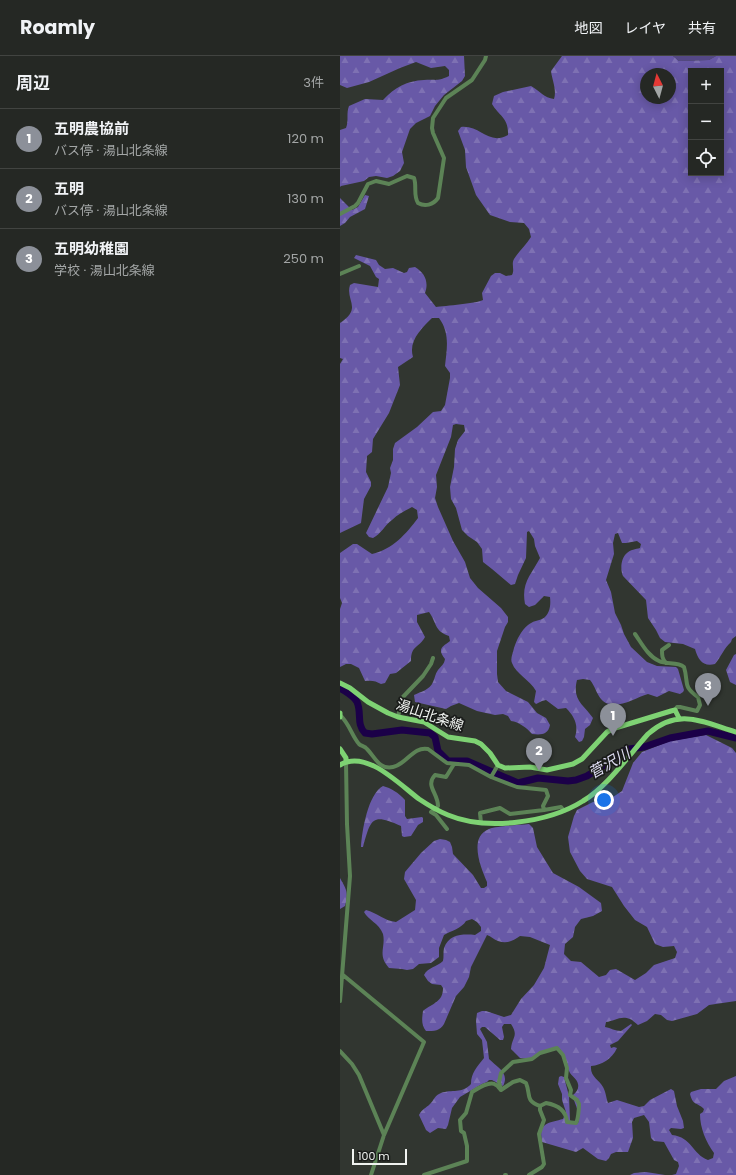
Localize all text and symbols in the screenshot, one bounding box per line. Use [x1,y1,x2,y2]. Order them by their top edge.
text: Roamly [20,14,95,41]
text: 地図 [574,18,602,38]
text: レイヤ [624,18,666,38]
text: 共有 [688,18,716,38]
north arrow [640,68,676,104]
map controls [688,68,724,176]
button: + [688,68,724,104]
text: 周辺 [16,71,50,95]
text: 3件 [303,73,324,92]
button: − [688,104,724,140]
text: 五明農協前 [54,118,129,139]
text: 1 [27,129,31,148]
text: 120 m [287,129,324,148]
button: locate [688,140,724,176]
text: バス停 · 湯山北条線 [54,141,168,160]
text: 五明 [54,178,84,199]
text: 2 [25,189,33,208]
text: 130 m [287,189,324,208]
text: バス停 · 湯山北条線 [54,201,168,220]
text: 五明幼稚園 [54,238,129,259]
text: 3 [25,249,33,268]
text: 250 m [283,249,324,268]
text: 学校 · 湯山北条線 [54,261,155,280]
pin: 3 [695,673,721,706]
street label: 湯山北条線 [394,694,466,736]
pin: 1 [600,703,626,736]
pin: 2 [526,738,552,771]
water label: 菅沢川 [584,742,635,783]
your location [594,790,614,810]
scale bar [352,1147,407,1166]
text: 100 m [358,1148,390,1164]

